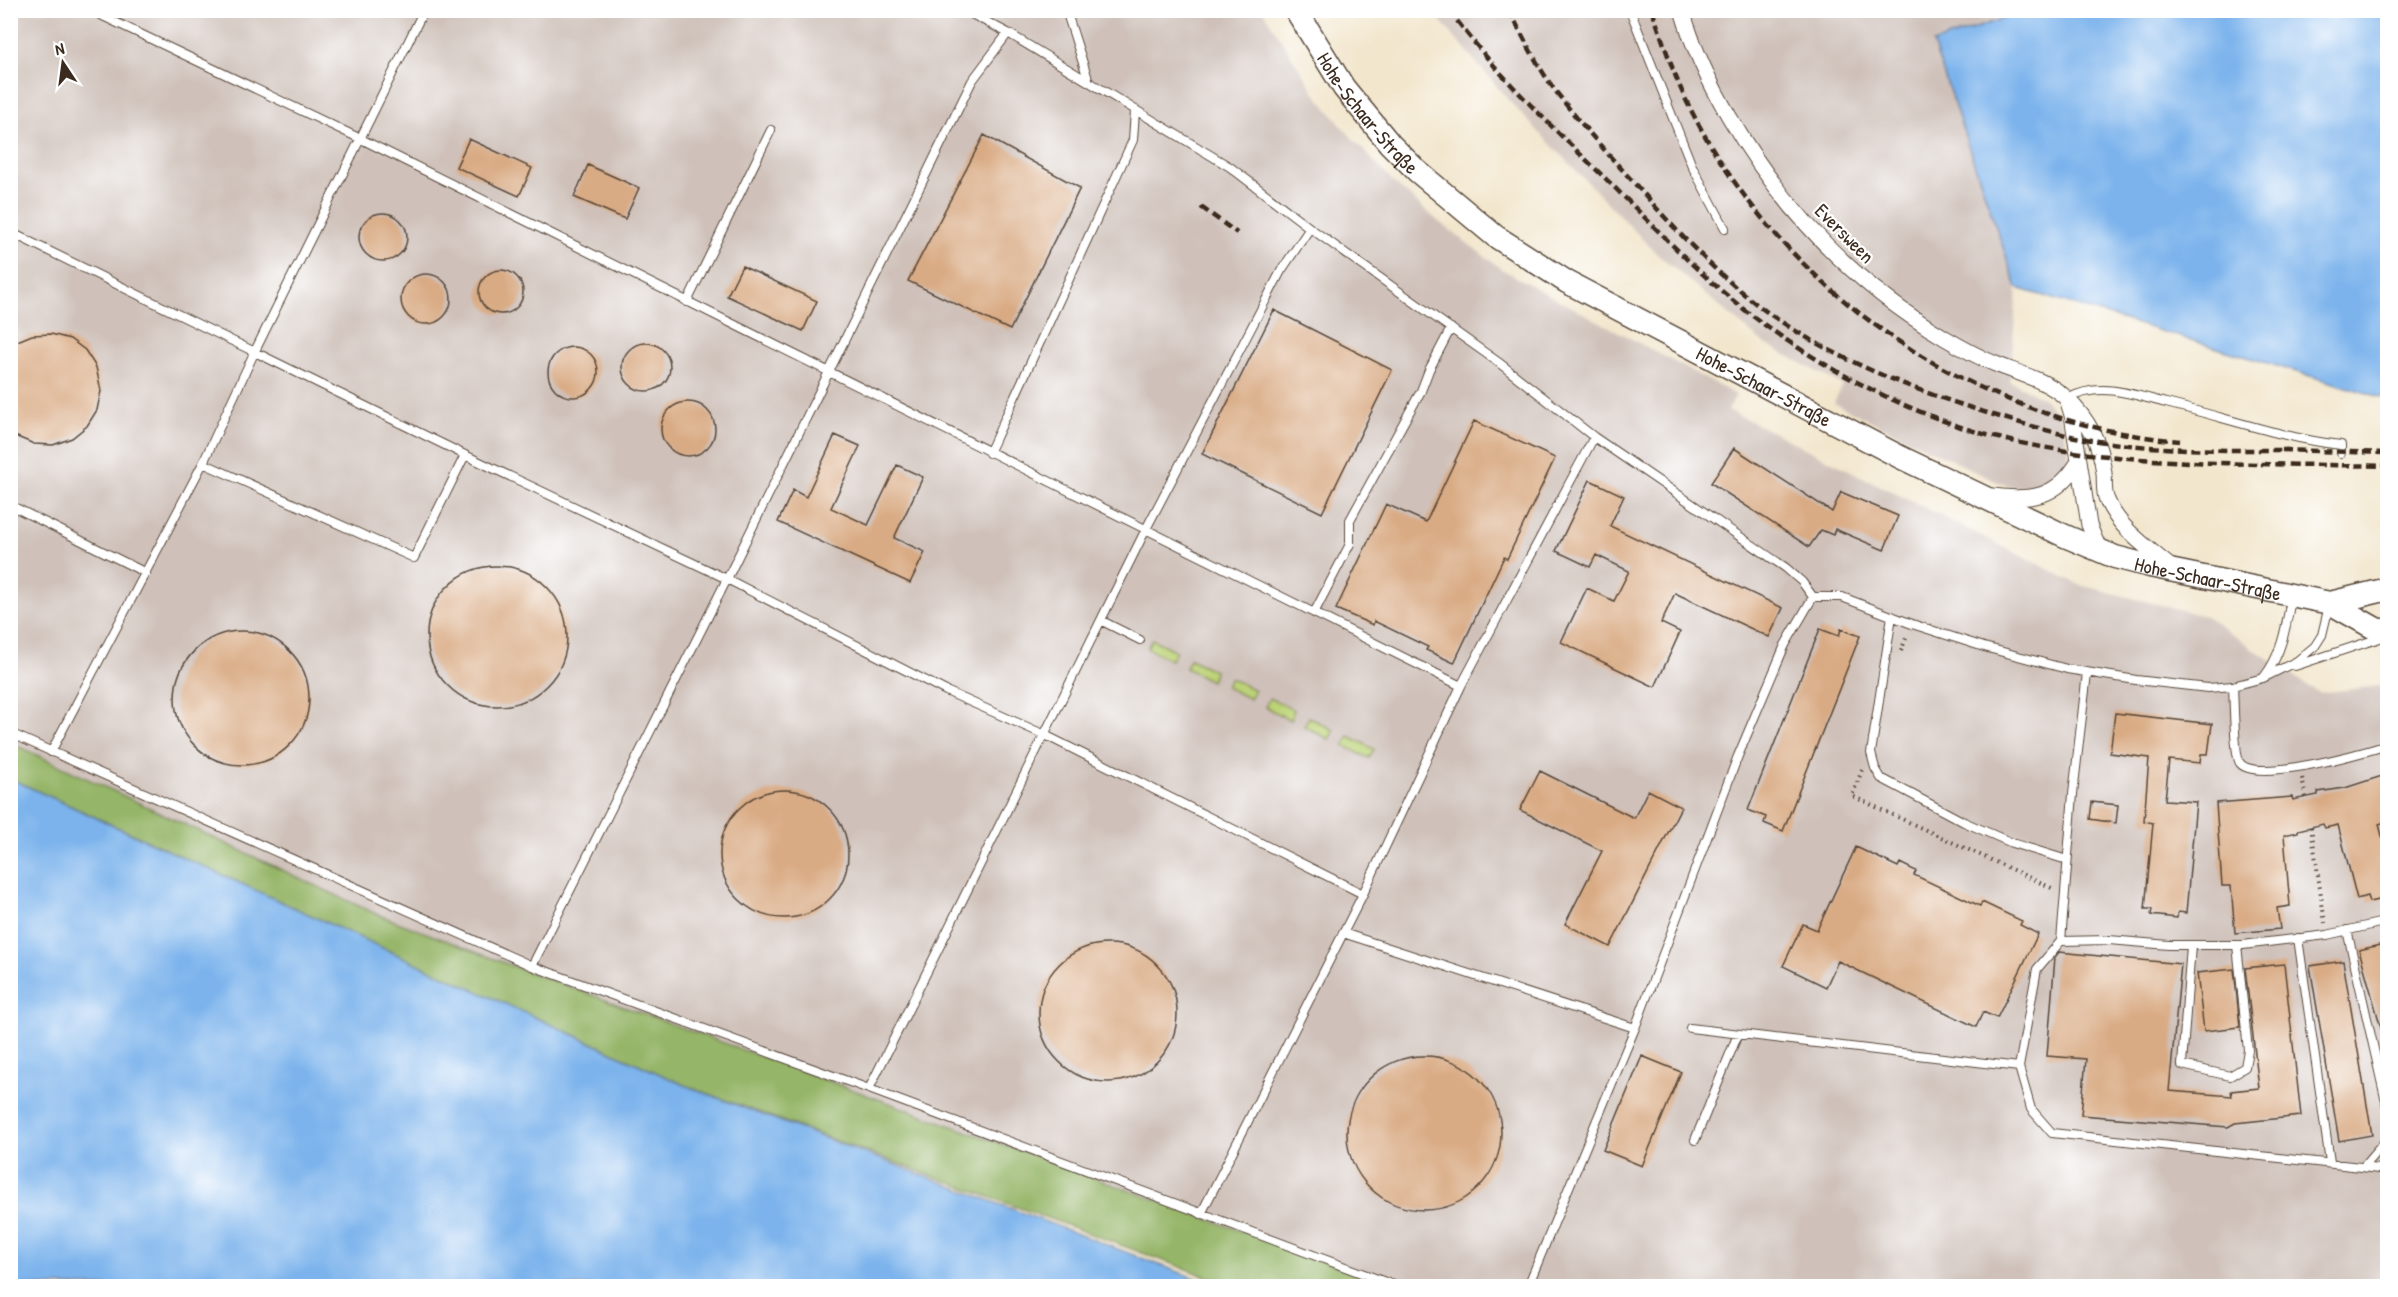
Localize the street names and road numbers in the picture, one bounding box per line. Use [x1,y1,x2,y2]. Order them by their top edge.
street label: Hohe-Schaar-Straße [1312,47,1425,179]
street label: Eversween [1809,197,1881,269]
street label: Hohe-Schaar-Straße [1692,339,1836,432]
street label: Hohe-Schaar-Straße [2132,549,2284,606]

